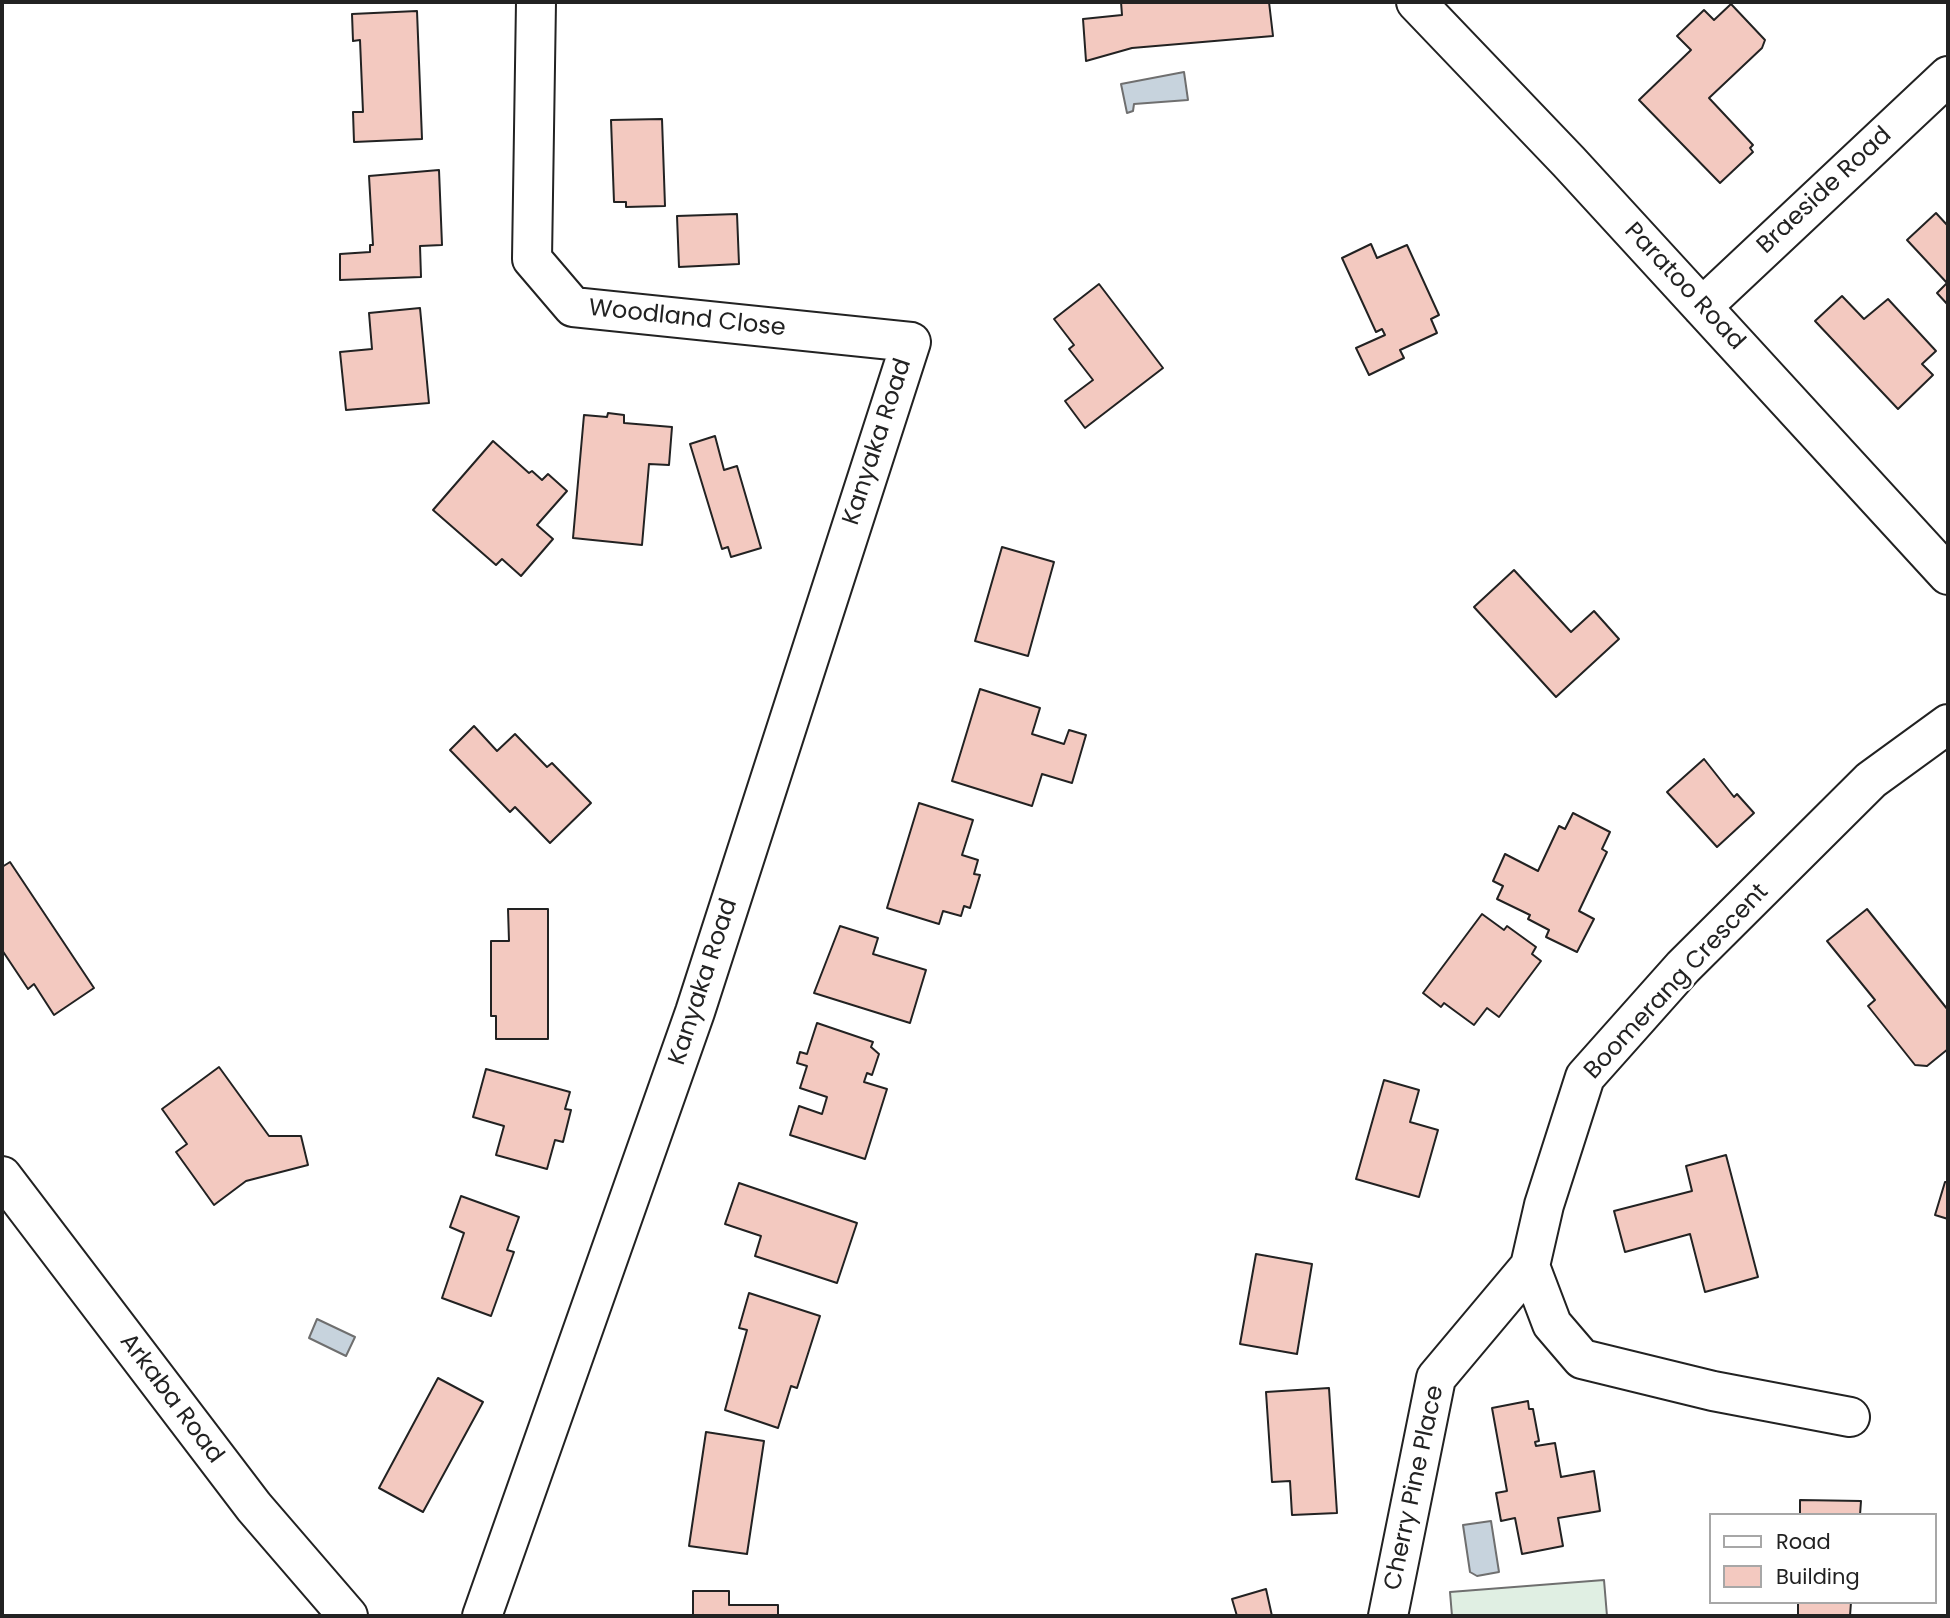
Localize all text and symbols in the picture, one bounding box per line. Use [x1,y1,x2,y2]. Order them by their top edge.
street label: Braeside Road [1752,121,1898,261]
street label: Paratoo Road [1618,217,1750,357]
street label: Woodland Close [587,294,787,344]
street label: Kanyaka Road [838,355,918,529]
street label: Boomerang Crescent [1579,878,1775,1086]
street label: Kanyaka Road [664,895,744,1069]
street label: Arkaba Road [113,1328,229,1470]
street label: Cherry Pine Place [1379,1383,1451,1593]
legend [1708,1513,1936,1604]
text: Road [1776,1527,1831,1556]
text: Building [1776,1562,1860,1591]

